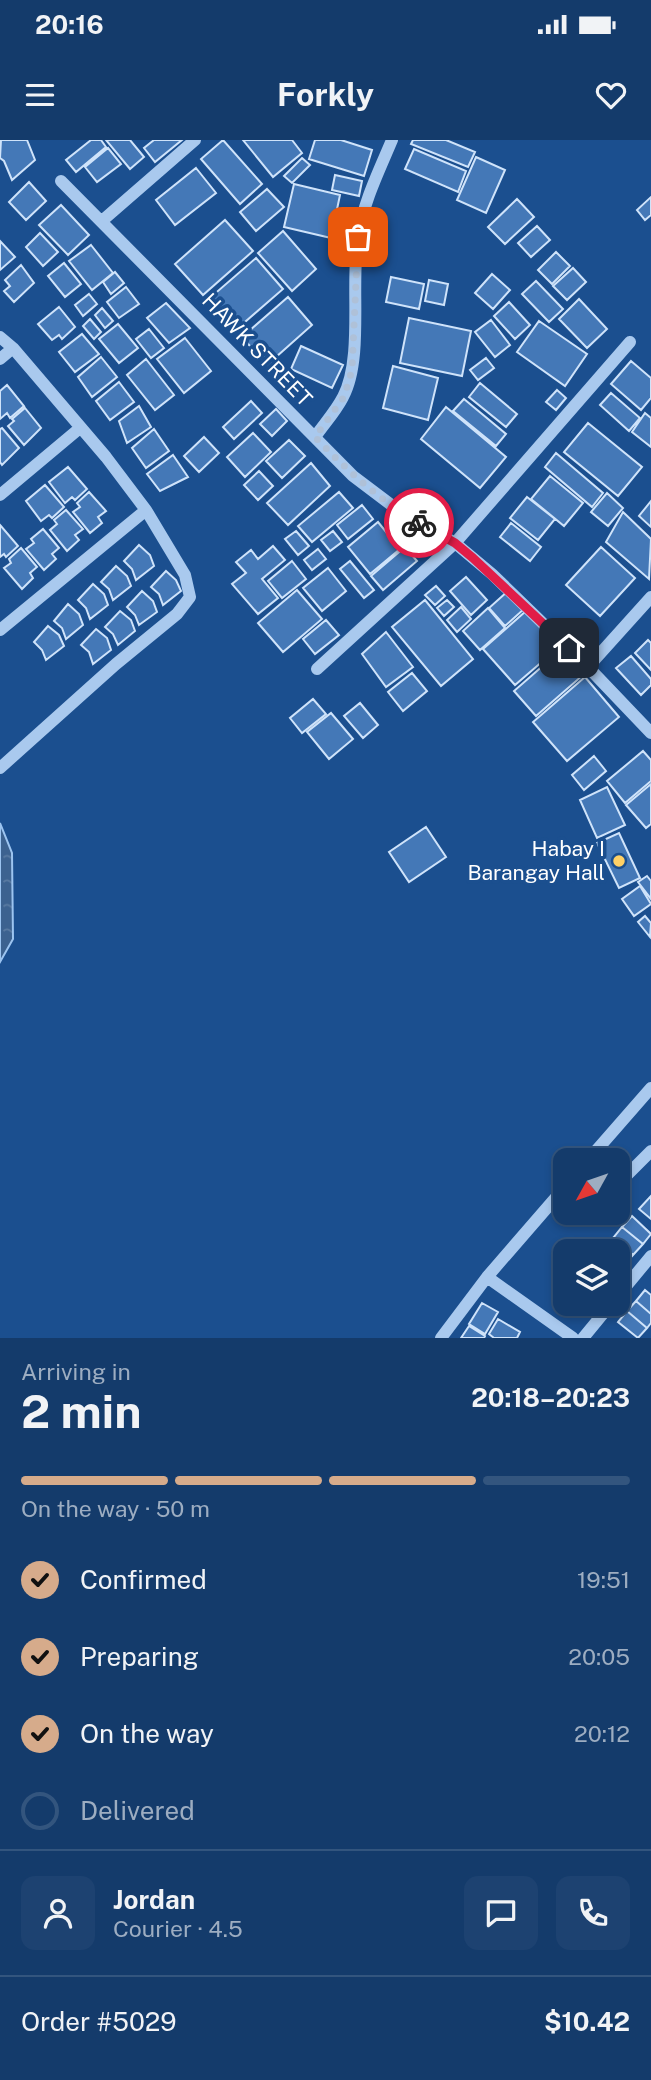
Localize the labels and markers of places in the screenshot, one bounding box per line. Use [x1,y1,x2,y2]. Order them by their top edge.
pin [328,207,388,267]
pin [539,618,599,678]
place label: Habay I Barangay Hall [467,836,605,885]
marker: Habay I Barangay Hall [611,853,627,869]

